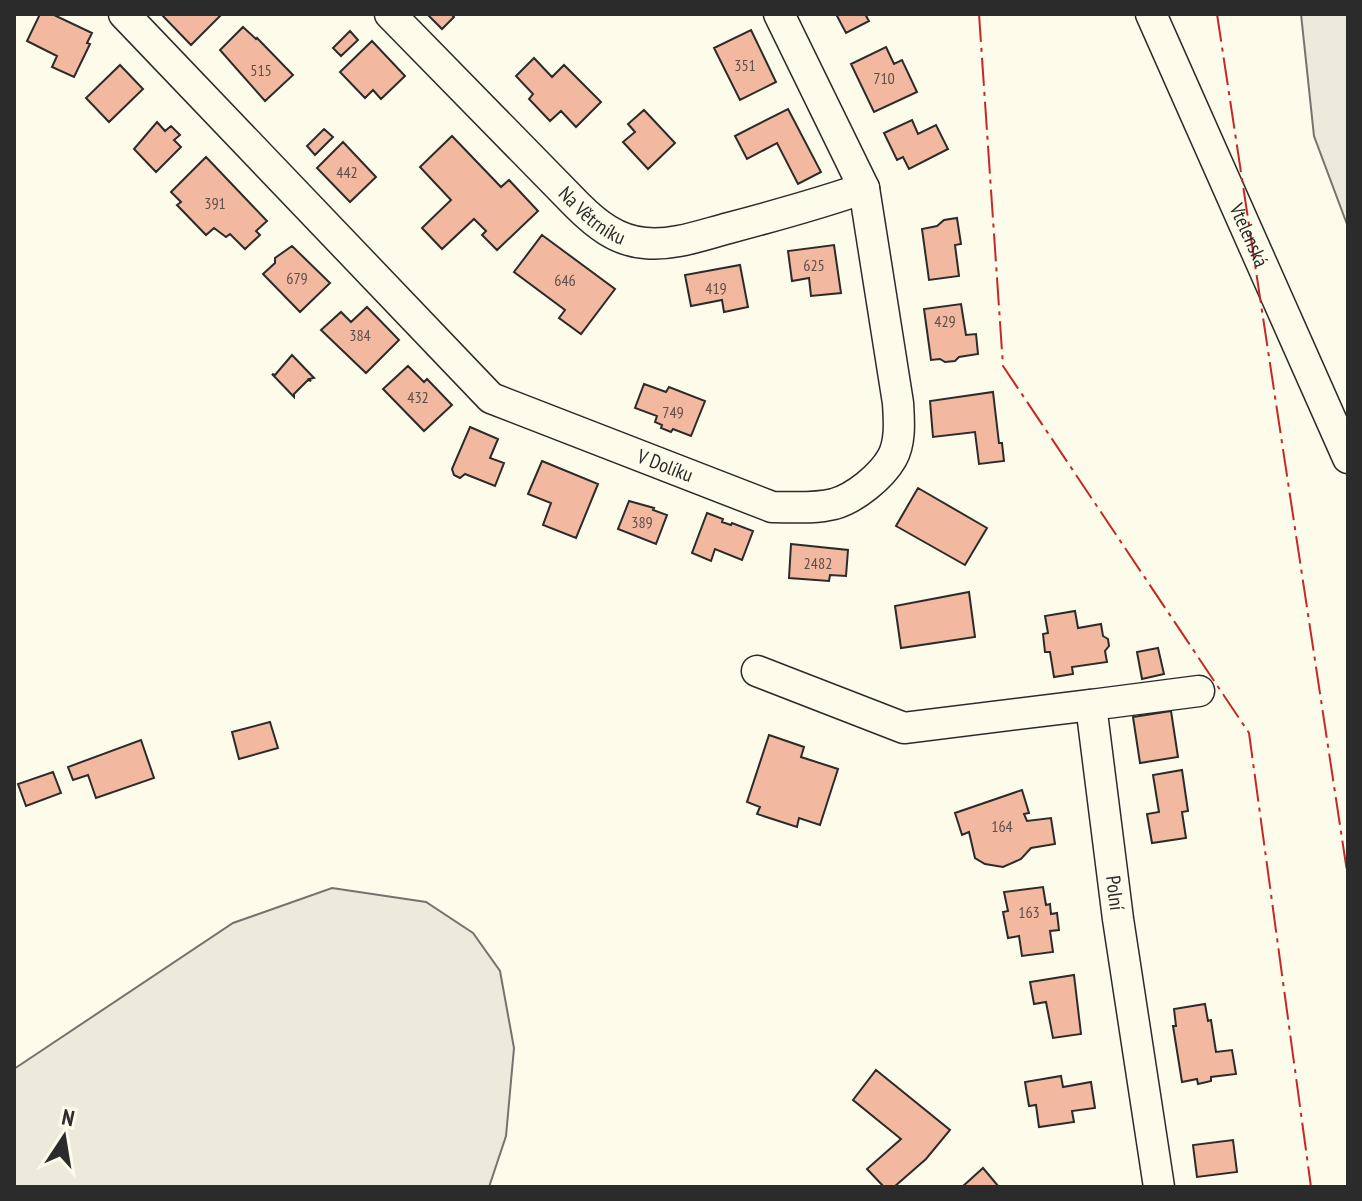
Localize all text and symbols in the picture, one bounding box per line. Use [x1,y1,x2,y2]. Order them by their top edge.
house number: 351 [734,55,756,75]
house number: 515 [250,60,272,80]
house number: 710 [873,68,895,88]
house number: 442 [336,162,358,182]
street label: Na Větrníku [553,181,629,251]
house number: 391 [204,193,226,213]
street label: Vtelenská [1223,198,1275,271]
house number: 625 [803,255,825,275]
house number: 679 [286,268,308,288]
house number: 646 [554,270,576,290]
house number: 419 [705,278,727,298]
house number: 429 [934,311,956,331]
house number: 384 [349,325,371,345]
house number: 432 [407,387,429,407]
house number: 749 [662,402,684,422]
street label: V Dolíku [633,443,697,488]
house number: 389 [631,512,653,532]
house number: 2482 [804,553,832,573]
house number: 164 [991,816,1013,836]
street label: Polní [1100,874,1130,913]
house number: 163 [1018,902,1040,922]
north arrow [24,1097,104,1177]
text: N [59,1103,77,1132]

